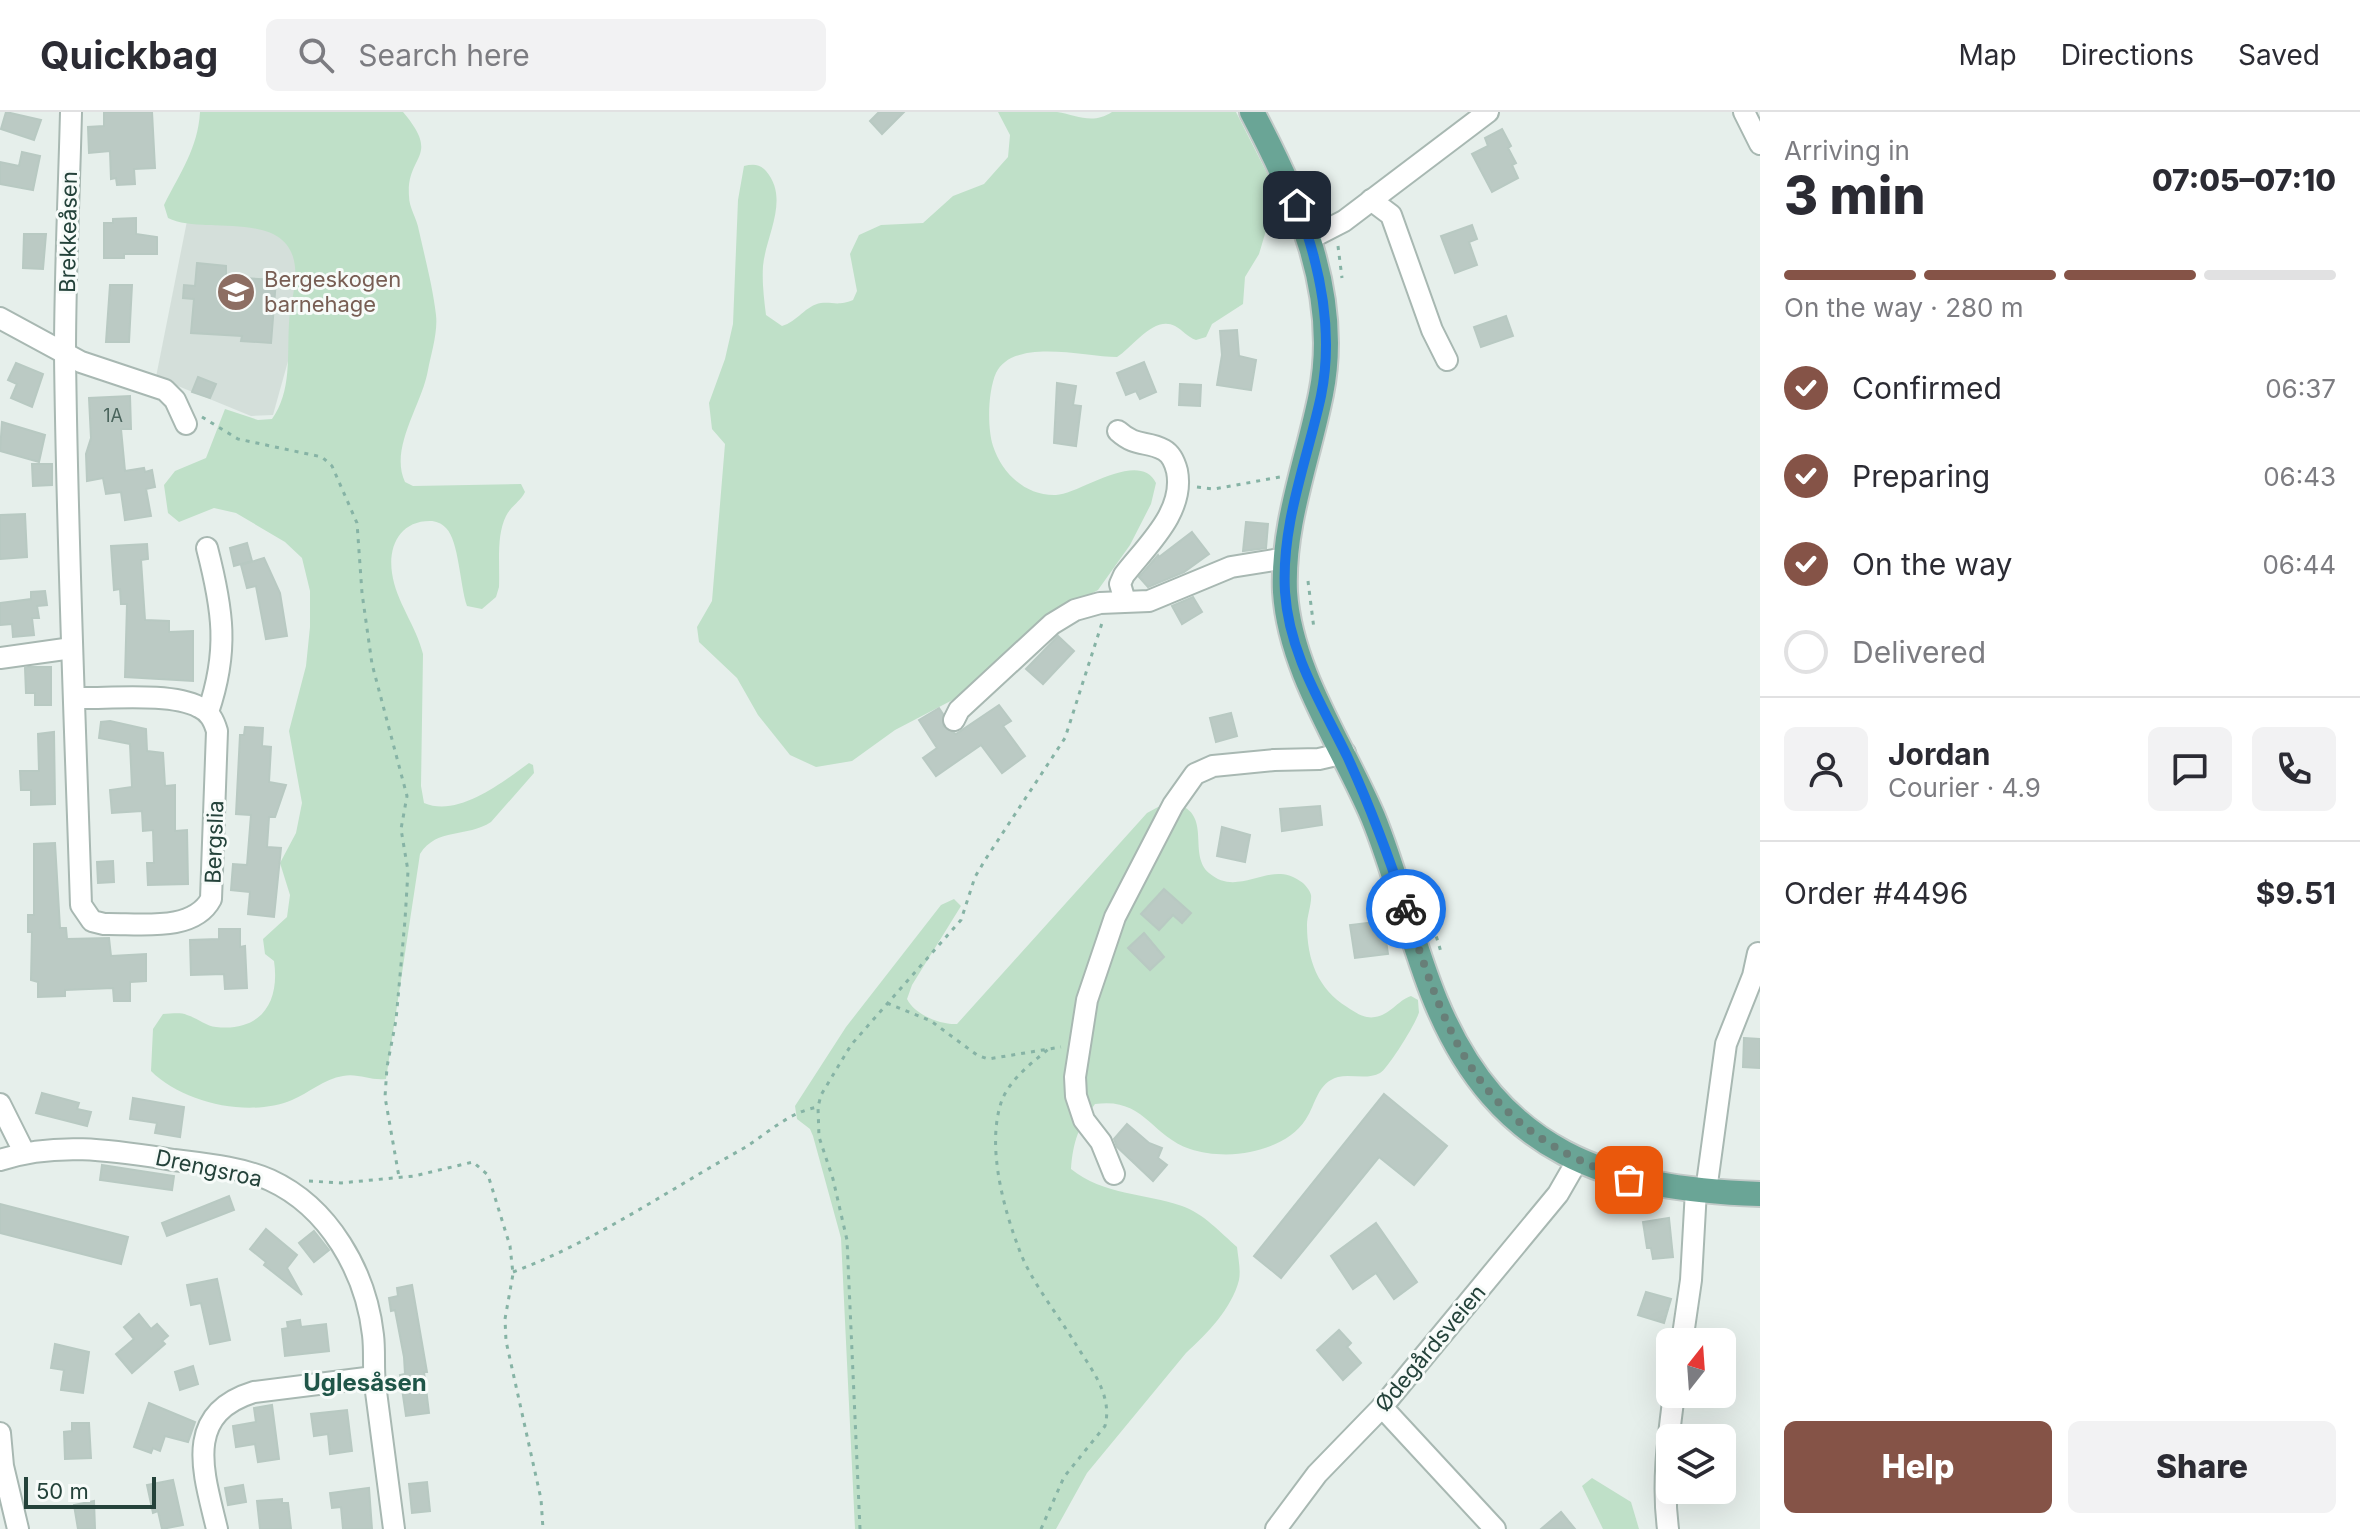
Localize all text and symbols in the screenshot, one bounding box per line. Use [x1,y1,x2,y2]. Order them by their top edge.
search box [266,19,826,91]
text: Quickbag [40,32,218,78]
icon: search [294,33,338,77]
text: Search here [358,37,530,73]
text: Map [1958,38,2017,72]
text: Directions [2061,38,2194,72]
text: Saved [2238,38,2320,72]
text: Arriving in [1784,135,1910,166]
text: 07:05–07:10 [2152,162,2336,198]
text: 3 min [1784,164,1926,227]
street label: Brekkeåsen [54,171,82,293]
pin [1263,171,1331,239]
icon: home [1275,183,1319,227]
place label: Bergeskogen barnehage [264,266,401,317]
school or university icon: Bergeskogen barnehage [215,271,257,313]
text: On the way · 280 m [1784,292,2024,323]
icon: check [1784,366,1828,410]
text: Confirmed [1852,370,2002,406]
text: 06:37 [2265,373,2336,404]
house number: 1A [103,405,123,426]
icon: check [1784,454,1828,498]
text: Preparing [1852,458,1990,494]
text: 06:43 [2263,461,2336,492]
icon: check [1784,542,1828,586]
text: On the way [1852,546,2012,582]
text: 06:44 [2262,549,2336,580]
text: Delivered [1852,634,1986,670]
button: person [1784,727,1868,811]
button: chat [2148,727,2232,811]
button: phone [2252,727,2336,811]
text: Jordan [1888,736,1990,772]
text: Courier · 4.9 [1888,772,2041,803]
street label: Bergslia [200,800,228,884]
courier [1366,869,1446,949]
text: Order #4496 [1784,875,1968,911]
text: $9.51 [2256,875,2336,911]
icon: bike [1384,887,1428,931]
street label: Drengsroa [153,1144,265,1192]
pin [1595,1146,1663,1214]
icon: bag [1607,1158,1651,1202]
street label: Ødegårdsveien [1369,1279,1491,1417]
north arrow [1656,1328,1736,1408]
map controls [1656,1328,1736,1504]
district label: Uglesåsen [303,1368,427,1397]
button: Help [1784,1421,2052,1513]
button: Share [2068,1421,2336,1513]
button: layers [1656,1424,1736,1504]
scale bar [24,1473,156,1509]
text: 50 m [36,1478,89,1504]

